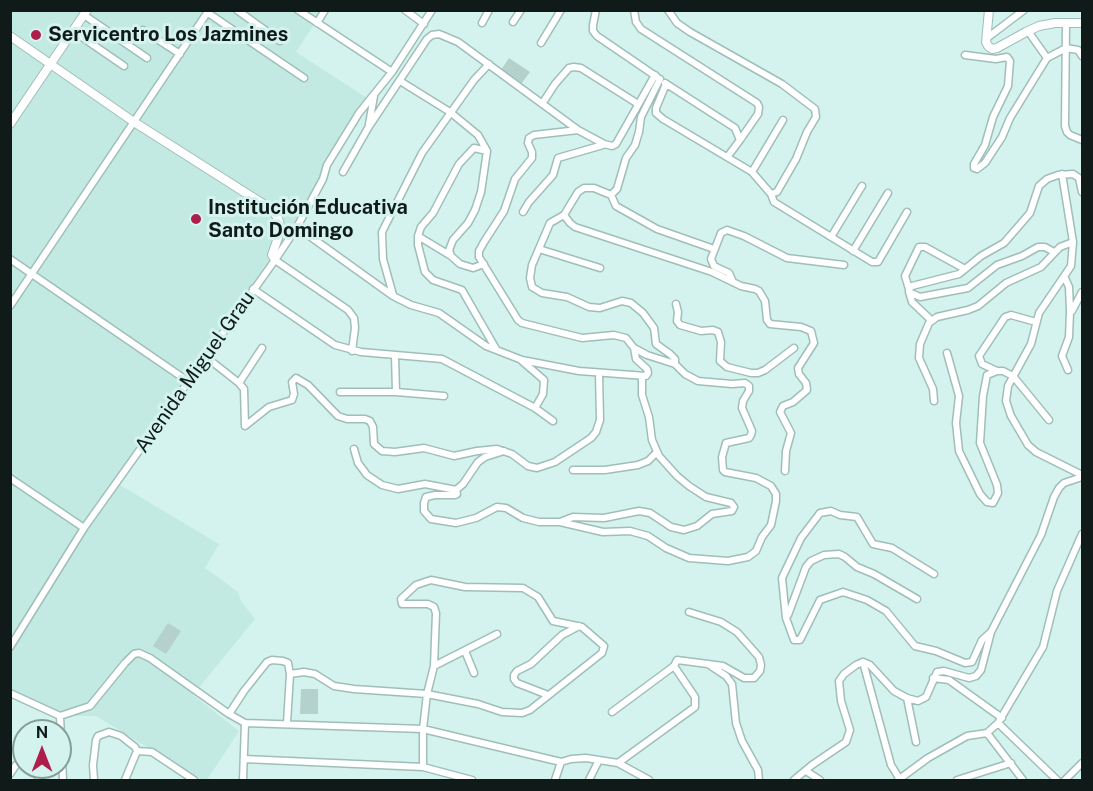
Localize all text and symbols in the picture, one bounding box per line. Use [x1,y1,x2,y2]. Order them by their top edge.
place label: Servicentro Los Jazmines [48,23,288,47]
marker: Servicentro Los Jazmines [29,28,43,42]
place label: Institución Educativa Santo Domingo [208,196,408,243]
marker: Institución Educativa Santo Domingo [189,212,203,226]
street label: Avenida Miguel Grau [130,286,260,458]
north arrow [12,719,72,779]
text: N [36,723,48,742]

